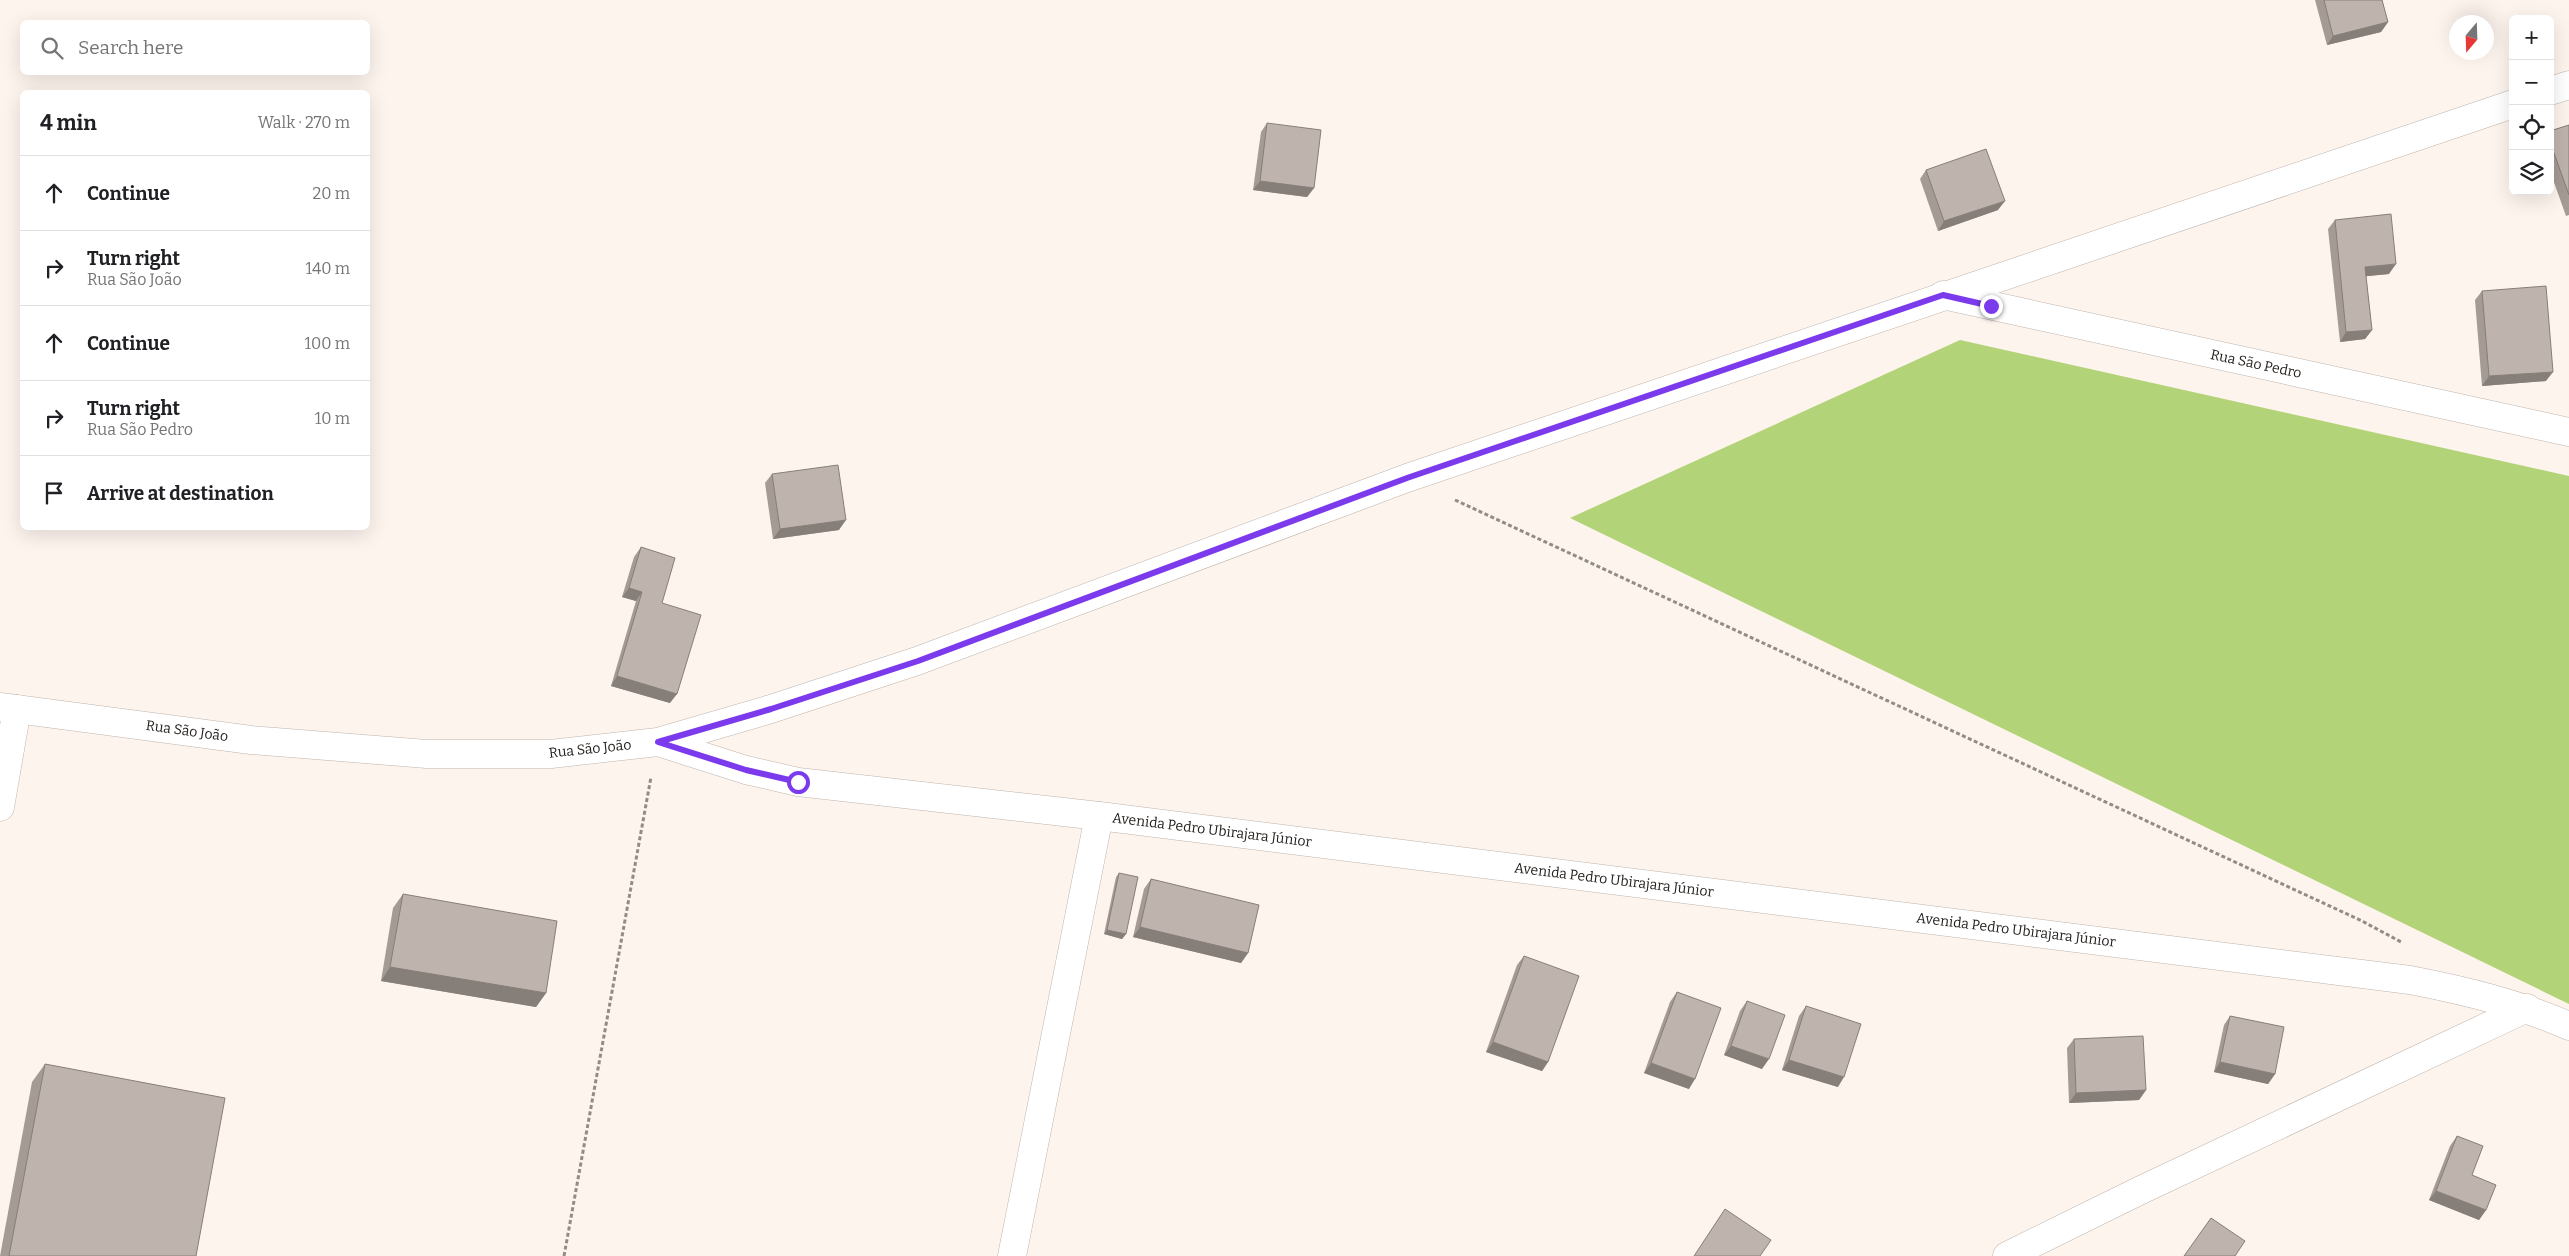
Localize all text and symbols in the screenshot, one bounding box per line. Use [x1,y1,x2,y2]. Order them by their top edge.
north arrow [2449,15,2494,60]
map controls [2509,15,2554,195]
button: + [2509,15,2554,60]
search box [20,20,370,75]
icon: search [38,34,66,62]
text: Search here [78,36,183,59]
button: − [2509,60,2554,105]
button: locate [2509,105,2554,150]
text: 4 min [40,110,97,136]
text: Walk · 270 m [258,113,350,132]
button: layers [2509,150,2554,195]
icon: ahead [40,179,68,207]
text: Continue [87,182,170,205]
text: 20 m [313,184,350,203]
text: Turn right [87,247,180,270]
icon: right [40,254,68,282]
text: 140 m [305,259,350,278]
text: Rua São João [87,270,182,289]
route end [1980,295,2003,318]
icon: ahead [40,329,68,357]
text: Continue [87,332,170,355]
text: 100 m [305,334,350,353]
street label: Rua São Pedro [2209,346,2303,382]
text: Turn right [87,397,180,420]
icon: right [40,404,68,432]
text: 10 m [315,409,350,428]
text: Rua São Pedro [87,420,193,439]
icon: arrive [40,479,68,507]
text: Arrive at destination [87,482,274,505]
street label: Rua São João [145,717,229,745]
street label: Rua São João [548,736,632,762]
route start [787,771,810,794]
street label: Avenida Pedro Ubirajara Júnior [1111,809,1313,851]
street label: Avenida Pedro Ubirajara Júnior [1513,859,1715,901]
street label: Avenida Pedro Ubirajara Júnior [1915,909,2117,951]

